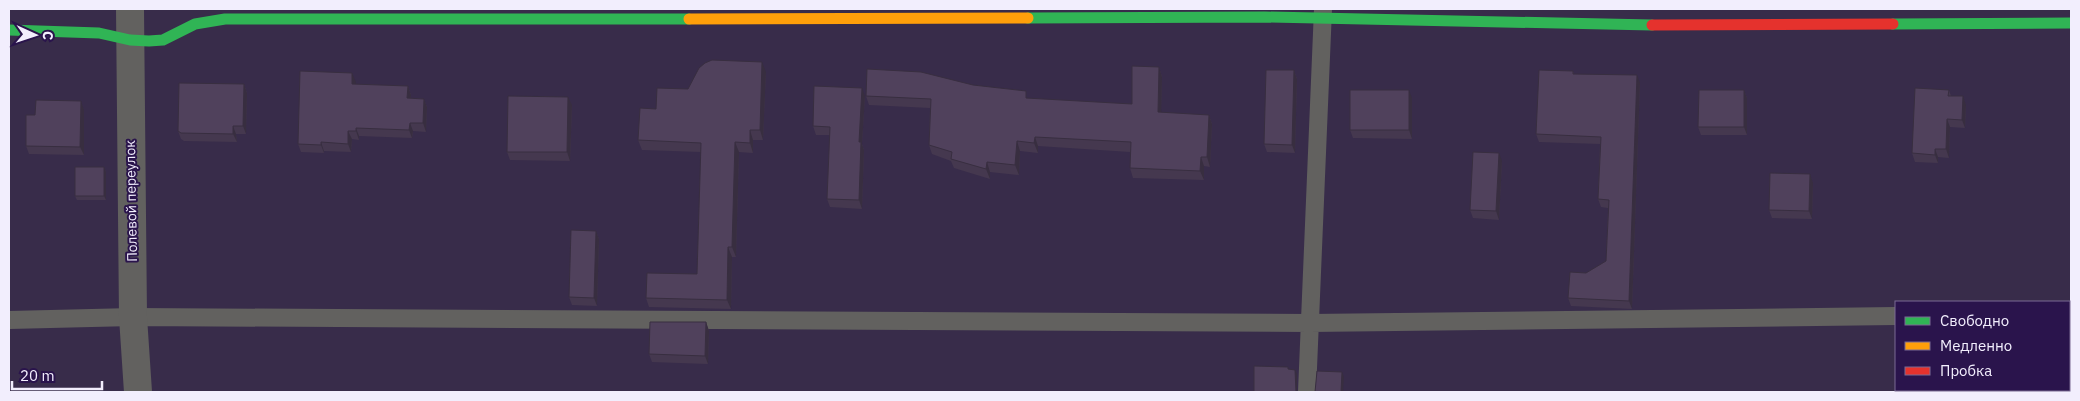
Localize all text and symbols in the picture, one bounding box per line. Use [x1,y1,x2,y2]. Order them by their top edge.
north arrow [10,10,60,60]
text: С [39,31,57,41]
street label: Полевой переулок [121,140,141,262]
legend [1895,301,2070,391]
text: Свободно [1940,311,2009,330]
text: Медленно [1940,336,2012,355]
scale bar [12,358,102,390]
text: Пробка [1940,361,1992,380]
text: 20 m [20,366,55,385]

